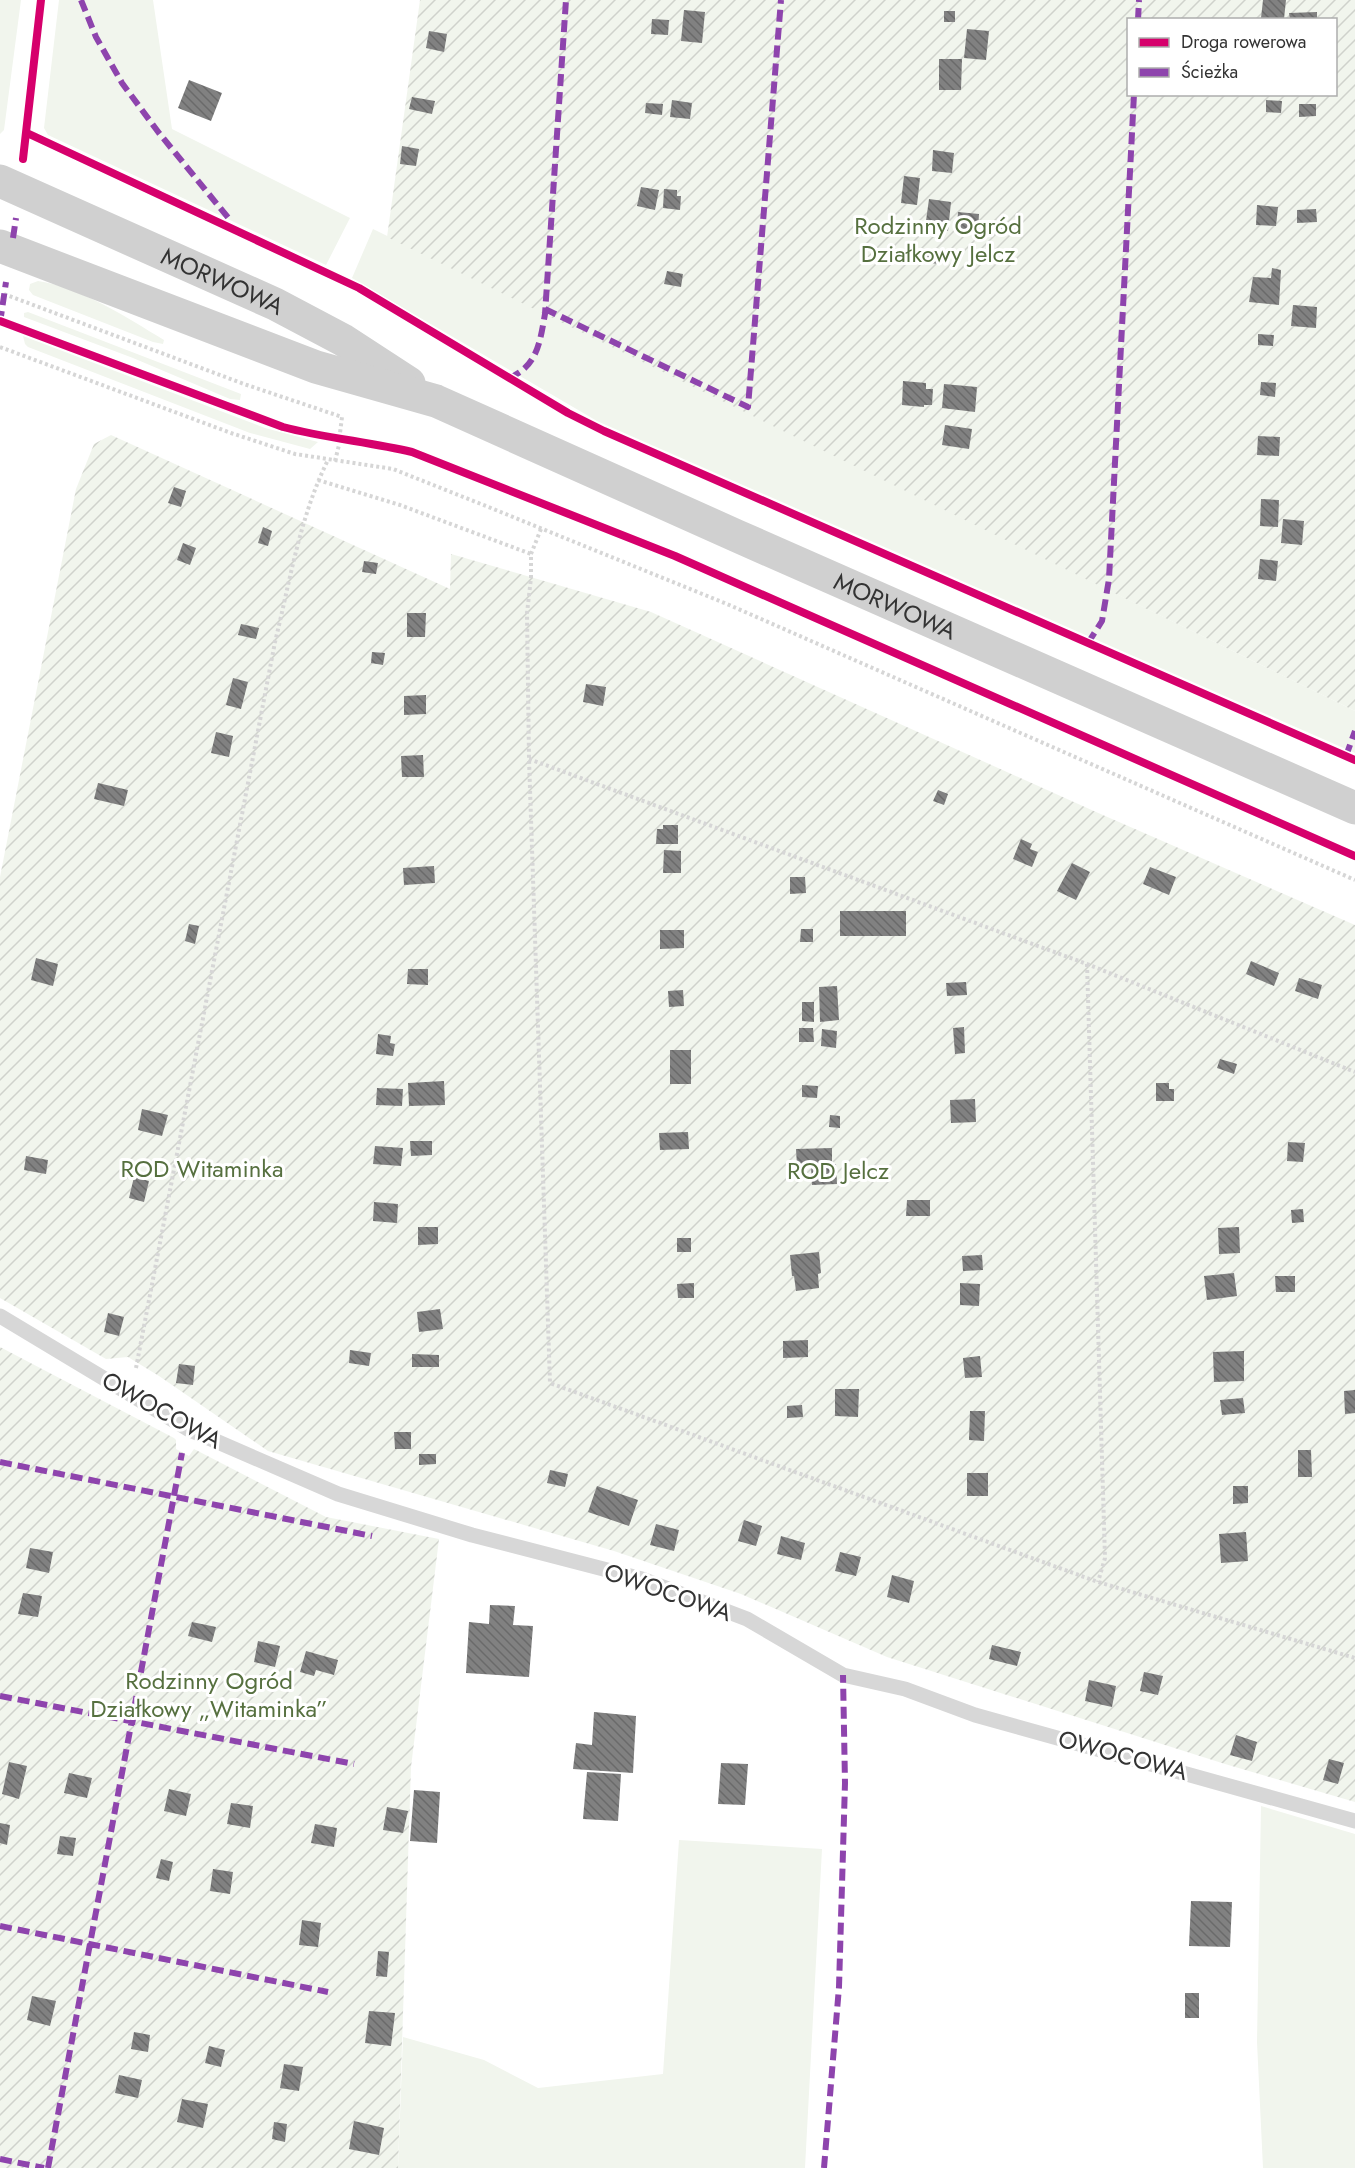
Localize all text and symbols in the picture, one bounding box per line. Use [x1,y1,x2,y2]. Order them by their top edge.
legend [1127,18,1337,96]
text: Droga rowerowa [1181,29,1306,55]
text: Ścieżka [1181,59,1238,85]
park label: Rodzinny Ogród Działkowy Jelcz [854,208,1022,271]
street label: MORWOWA [156,238,291,323]
street label: MORWOWA [828,563,962,648]
park label: ROD Witaminka [121,1151,283,1186]
park label: ROD Jelcz [787,1153,889,1188]
street label: OWOCOWA [96,1363,229,1457]
street label: OWOCOWA [600,1554,736,1630]
park label: Rodzinny Ogród Działkowy „Witaminka” [90,1663,328,1726]
street label: OWOCOWA [1054,1721,1192,1789]

